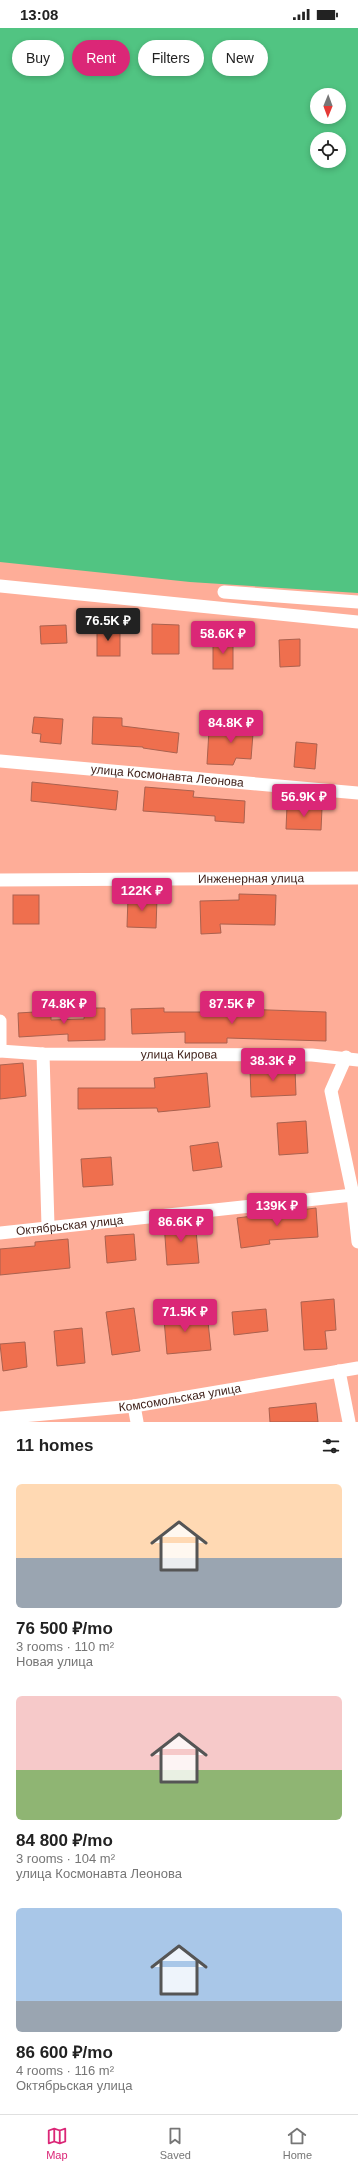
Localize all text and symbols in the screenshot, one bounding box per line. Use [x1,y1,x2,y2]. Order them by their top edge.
text: 13:08 [20,6,58,23]
chip: Buy [12,40,64,76]
chip: Rent [72,40,130,76]
chip: Filters [138,40,204,76]
chip: New [212,40,268,76]
north arrow [310,88,346,124]
map controls [310,88,346,168]
button: locate [310,132,346,168]
pin: 76.5K ₽ [71,608,145,642]
text: 76.5K ₽ [85,613,131,628]
pin: 58.6K ₽ [186,621,260,655]
text: 58.6K ₽ [200,626,246,641]
pin: 84.8K ₽ [194,710,268,744]
text: 84.8K ₽ [208,715,254,730]
street label: улица Космонавта Леонова [90,762,245,790]
pin: 56.9K ₽ [267,784,341,818]
text: 56.9K ₽ [281,789,327,804]
street label: Инженерная улица [198,871,304,886]
pin: 122K ₽ [109,878,175,912]
text: 122K ₽ [121,883,163,898]
pin: 74.8K ₽ [27,991,101,1025]
pin: 87.5K ₽ [195,991,269,1025]
text: 74.8K ₽ [41,996,87,1011]
text: 87.5K ₽ [209,996,255,1011]
street label: улица Кирова [141,1047,217,1062]
pin: 38.3K ₽ [236,1048,310,1082]
text: 38.3K ₽ [250,1053,296,1068]
pin: 139K ₽ [244,1193,310,1227]
text: 139K ₽ [256,1198,298,1213]
pin: 86.6K ₽ [144,1209,218,1243]
street label: Октябрьская улица [15,1213,124,1238]
text: 86.6K ₽ [158,1214,204,1229]
pin: 71.5K ₽ [148,1299,222,1333]
text: 71.5K ₽ [162,1304,208,1319]
street label: Комсомольская улица [118,1381,242,1414]
icon: filters [320,1435,342,1457]
text: 11 homes [16,1436,94,1455]
icon: home [143,1510,215,1582]
text: 76 500 ₽/mo [16,1619,113,1638]
text: 3 rooms · 110 m² [16,1639,114,1654]
text: Новая улица [16,1654,93,1669]
icon: home [143,1722,215,1794]
text: 84 800 ₽/mo [16,1831,113,1850]
text: 3 rooms · 104 m² [16,1851,115,1866]
text: улица Космонавта Леонова [16,1866,182,1881]
icon: home [143,1934,215,2006]
text: 86 600 ₽/mo [16,2043,113,2062]
text: 4 rooms · 116 m² [16,2063,114,2078]
text: Октябрьская улица [16,2078,132,2093]
tab: Map [46,2125,68,2161]
tab: Saved [160,2125,191,2161]
tab: Home [283,2125,312,2161]

